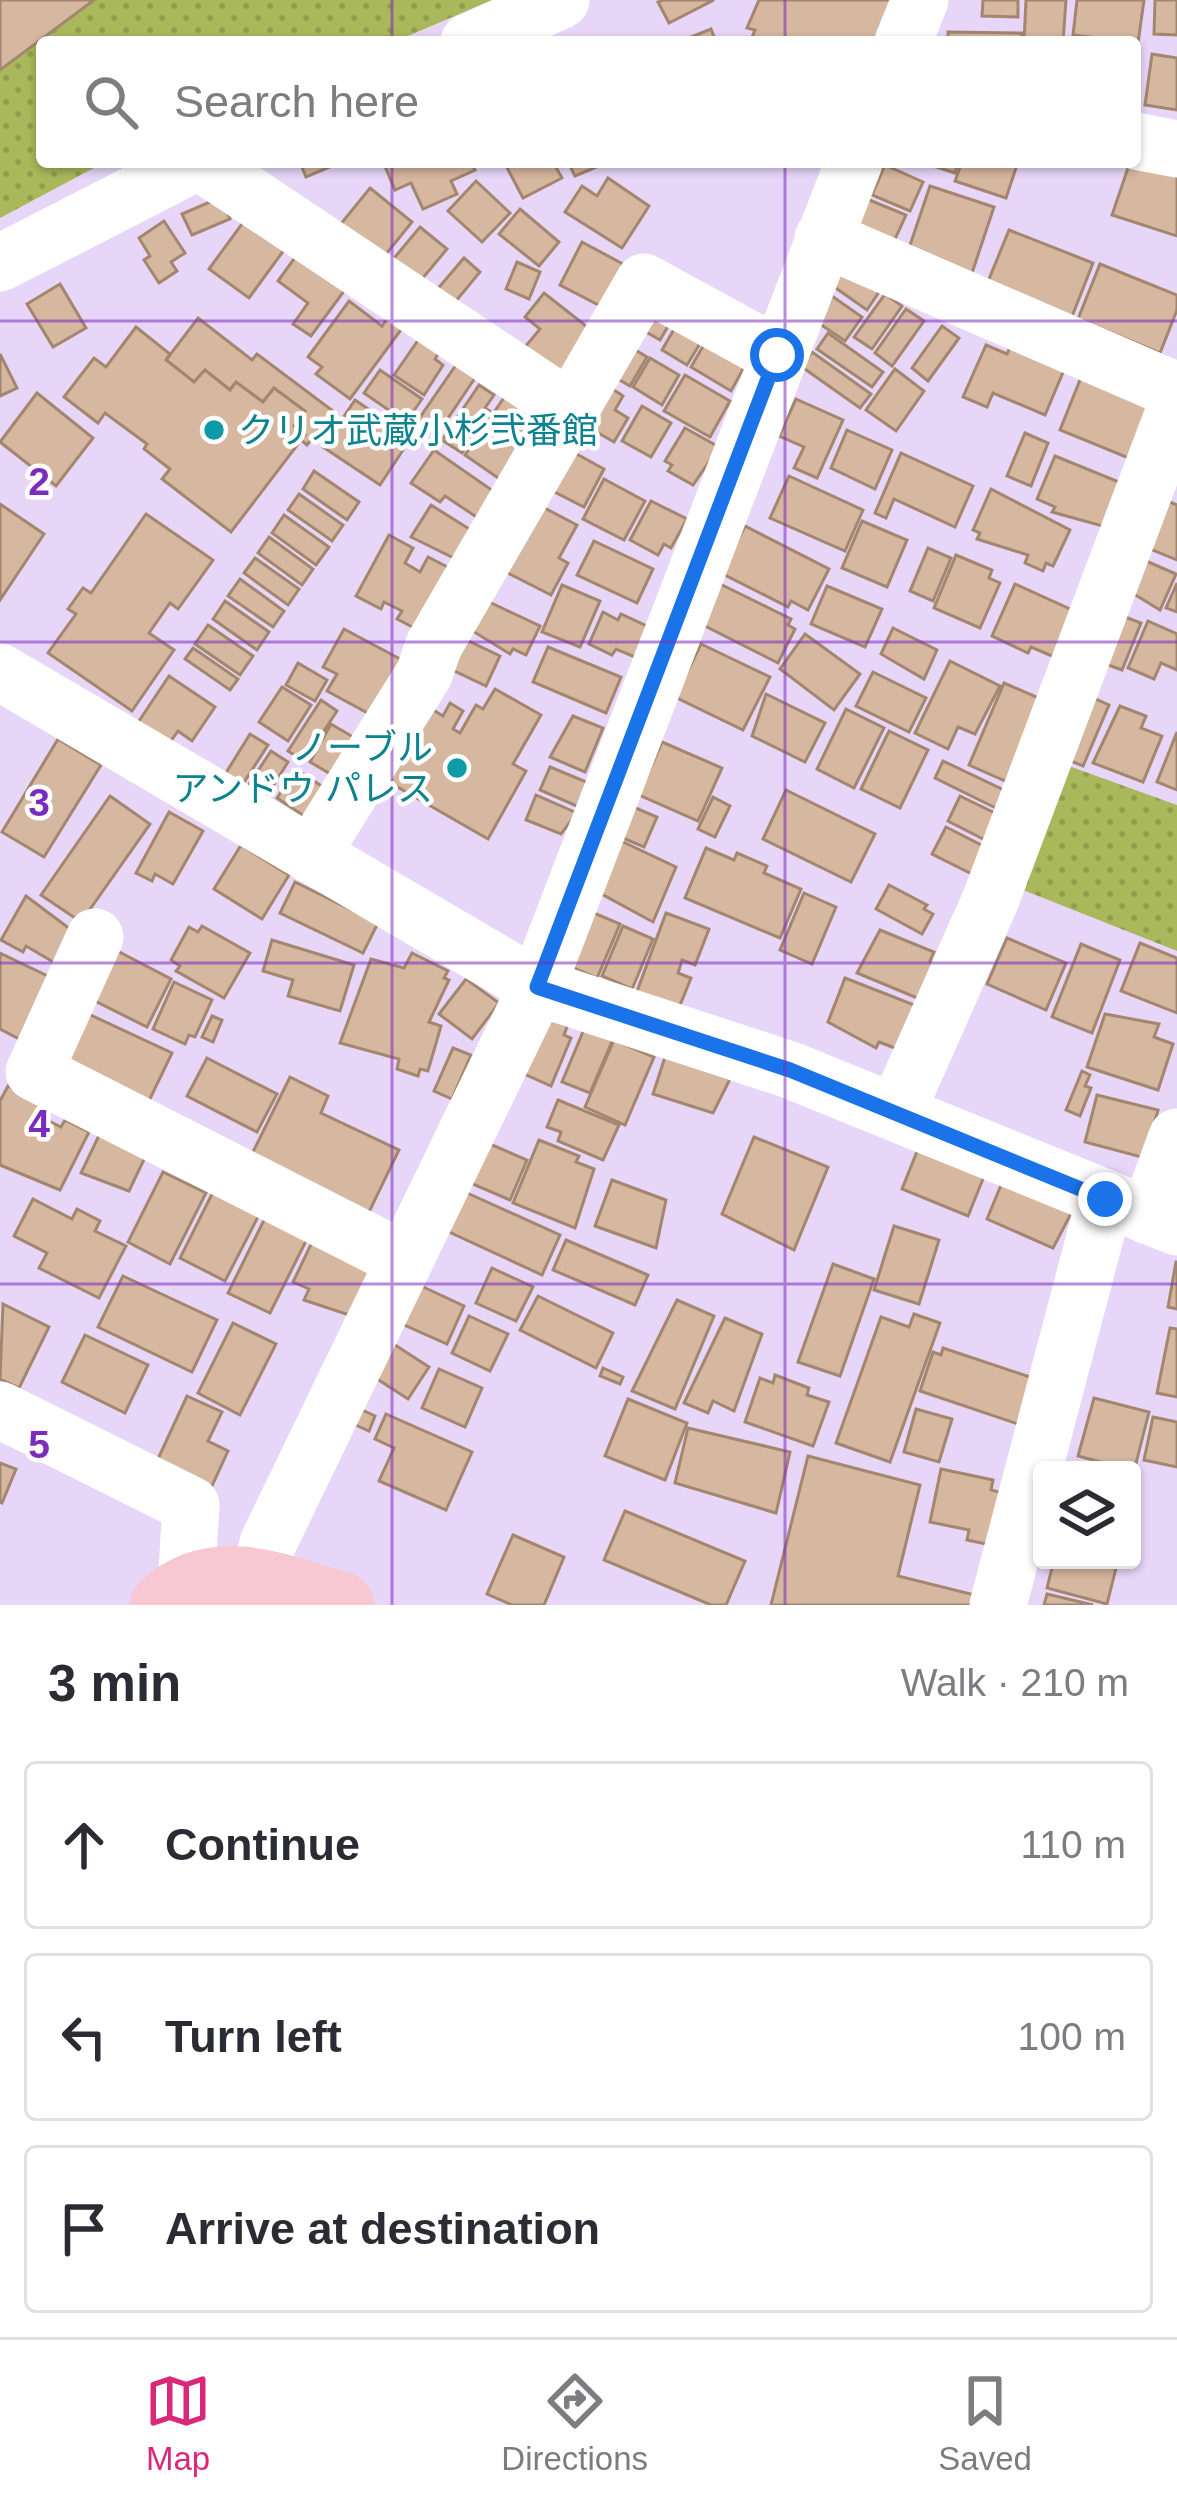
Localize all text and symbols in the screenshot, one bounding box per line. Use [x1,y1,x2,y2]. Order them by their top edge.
search box [36,36,1141,168]
icon: search [78,69,144,135]
text: Search here [174,76,419,127]
route start [750,328,804,382]
place label: クリオ武蔵小杉弐番館 [238,410,598,451]
marker: クリオ武蔵小杉弐番館 [201,417,227,443]
text: 2 [28,460,50,503]
place label: ノーブル アンドウ パレス [172,727,433,809]
marker: ノーブル アンドウ パレス [444,755,470,781]
text: 3 [28,781,50,824]
text: 4 [28,1102,50,1145]
route end [1078,1172,1132,1226]
text: 5 [28,1423,50,1466]
map controls [1033,1461,1141,1569]
button: layers [1033,1461,1141,1569]
text: 3 min [48,1655,181,1712]
text: Walk · 210 m [901,1661,1129,1704]
icon: ahead [51,1812,117,1878]
text: Continue [165,1819,360,1870]
text: 110 m [1021,1823,1126,1866]
icon: left [51,2004,117,2070]
text: Turn left [165,2011,342,2062]
text: 100 m [1018,2015,1126,2058]
icon: arrive [51,2196,117,2262]
text: Arrive at destination [165,2203,600,2254]
tab: Map [145,2368,211,2478]
tab: Directions [501,2368,648,2478]
tab: Saved [938,2368,1032,2478]

